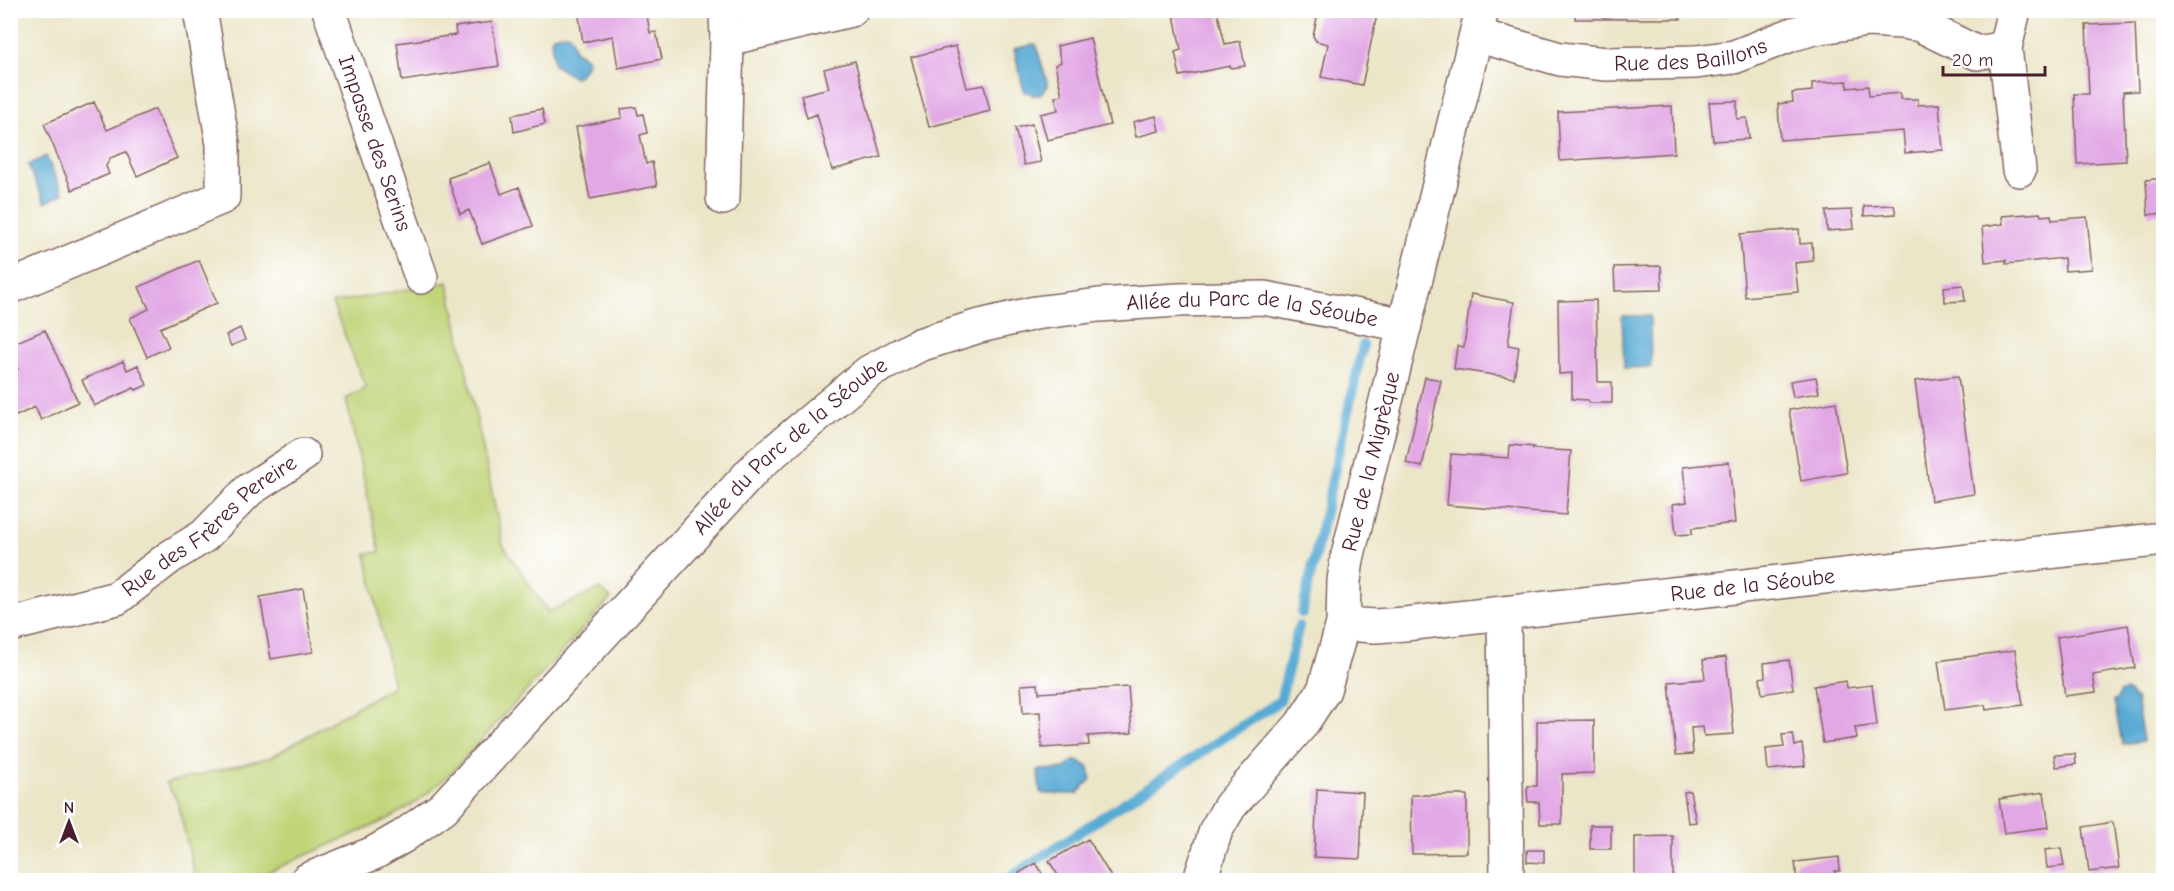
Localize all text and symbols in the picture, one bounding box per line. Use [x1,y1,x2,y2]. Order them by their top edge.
street label: Rue des Baillons [1614,32,1771,77]
scale bar [1943,39,2045,77]
text: 20 m [1952,50,1993,71]
street label: Impasse des Serins [333,52,417,235]
street label: Allée du Parc de la Séoube [1125,285,1380,333]
street label: Allée du Parc de la Séoube [687,352,891,540]
street label: Rue de la Migrèque [1336,369,1406,554]
street label: Rue des Frères Pereire [117,450,302,602]
street label: Rue de la Séoube [1669,563,1836,607]
north arrow [39,792,99,852]
text: N [64,799,74,817]

